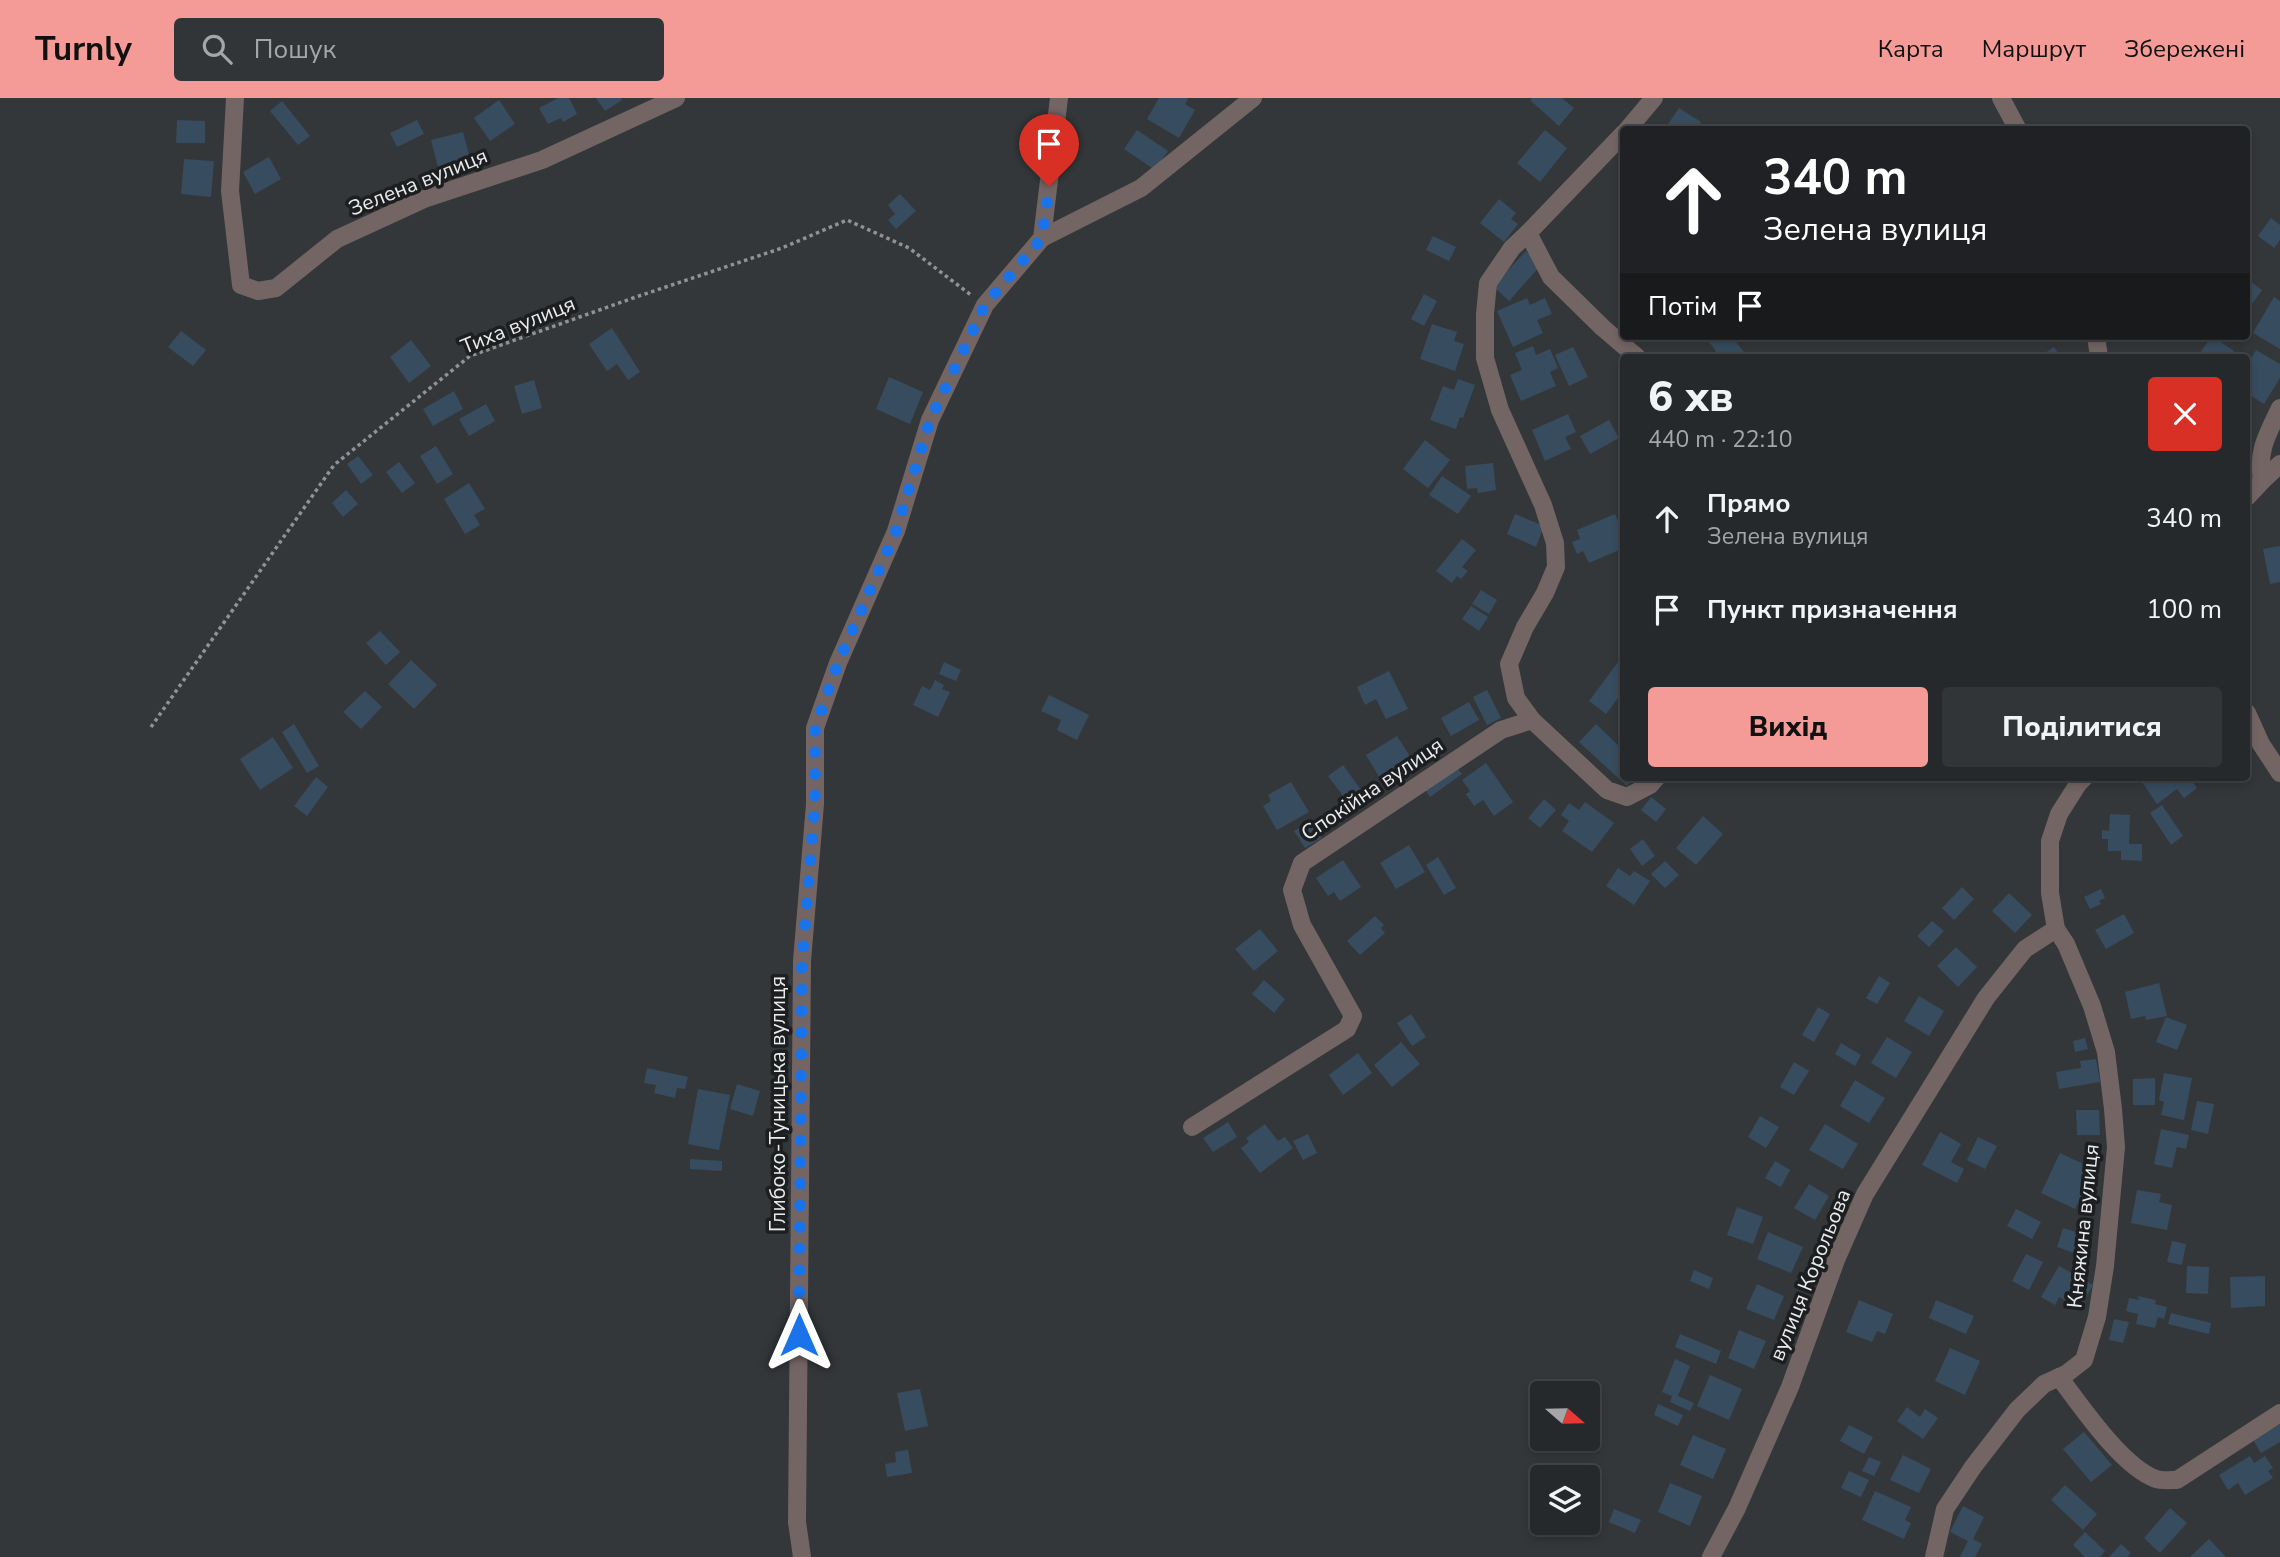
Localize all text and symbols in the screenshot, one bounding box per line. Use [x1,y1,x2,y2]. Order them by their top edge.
search box [174,18,664,81]
text: Turnly [35,27,132,72]
icon: search [198,30,236,68]
text: Пошук [254,32,336,67]
text: Карта [1878,33,1944,65]
text: Маршрут [1982,33,2086,65]
text: Збережені [2124,33,2245,65]
pin [1019,114,1079,186]
icon: arrive [1030,125,1068,163]
street label: Зелена вулиця [344,141,492,223]
text: 340 m [1763,144,1907,211]
icon: ahead [1648,154,1739,245]
text: Зелена вулиця [1763,208,1988,251]
icon: arrive [1731,287,1769,325]
street label: Тиха вулиця [457,289,579,361]
text: Потім [1648,289,1717,324]
text: 6 хв [1648,369,1733,426]
button: close [2148,377,2222,451]
text: 440 m · 22:10 [1648,424,1793,455]
text: Прямо [1707,486,1791,521]
icon: ahead [1648,500,1686,538]
text: 340 m [2146,501,2222,536]
text: Зелена вулиця [1707,521,1868,552]
icon: arrive [1648,591,1686,629]
text: Пункт призначення [1707,592,1958,627]
text: 100 m [2146,592,2222,627]
button: Вихід [1648,687,1928,767]
button: Поділитися [1942,687,2222,767]
street label: Спокійна вулиця [1295,731,1449,847]
street label: Глибоко-Туницька вулиця [764,976,792,1232]
street label: Княжина вулиця [2060,1143,2106,1309]
street label: вулиця Корольова [1763,1185,1857,1365]
position arrow [762,1298,836,1372]
north arrow [1530,1381,1600,1451]
map controls [1530,1381,1600,1535]
button: layers [1530,1465,1600,1535]

